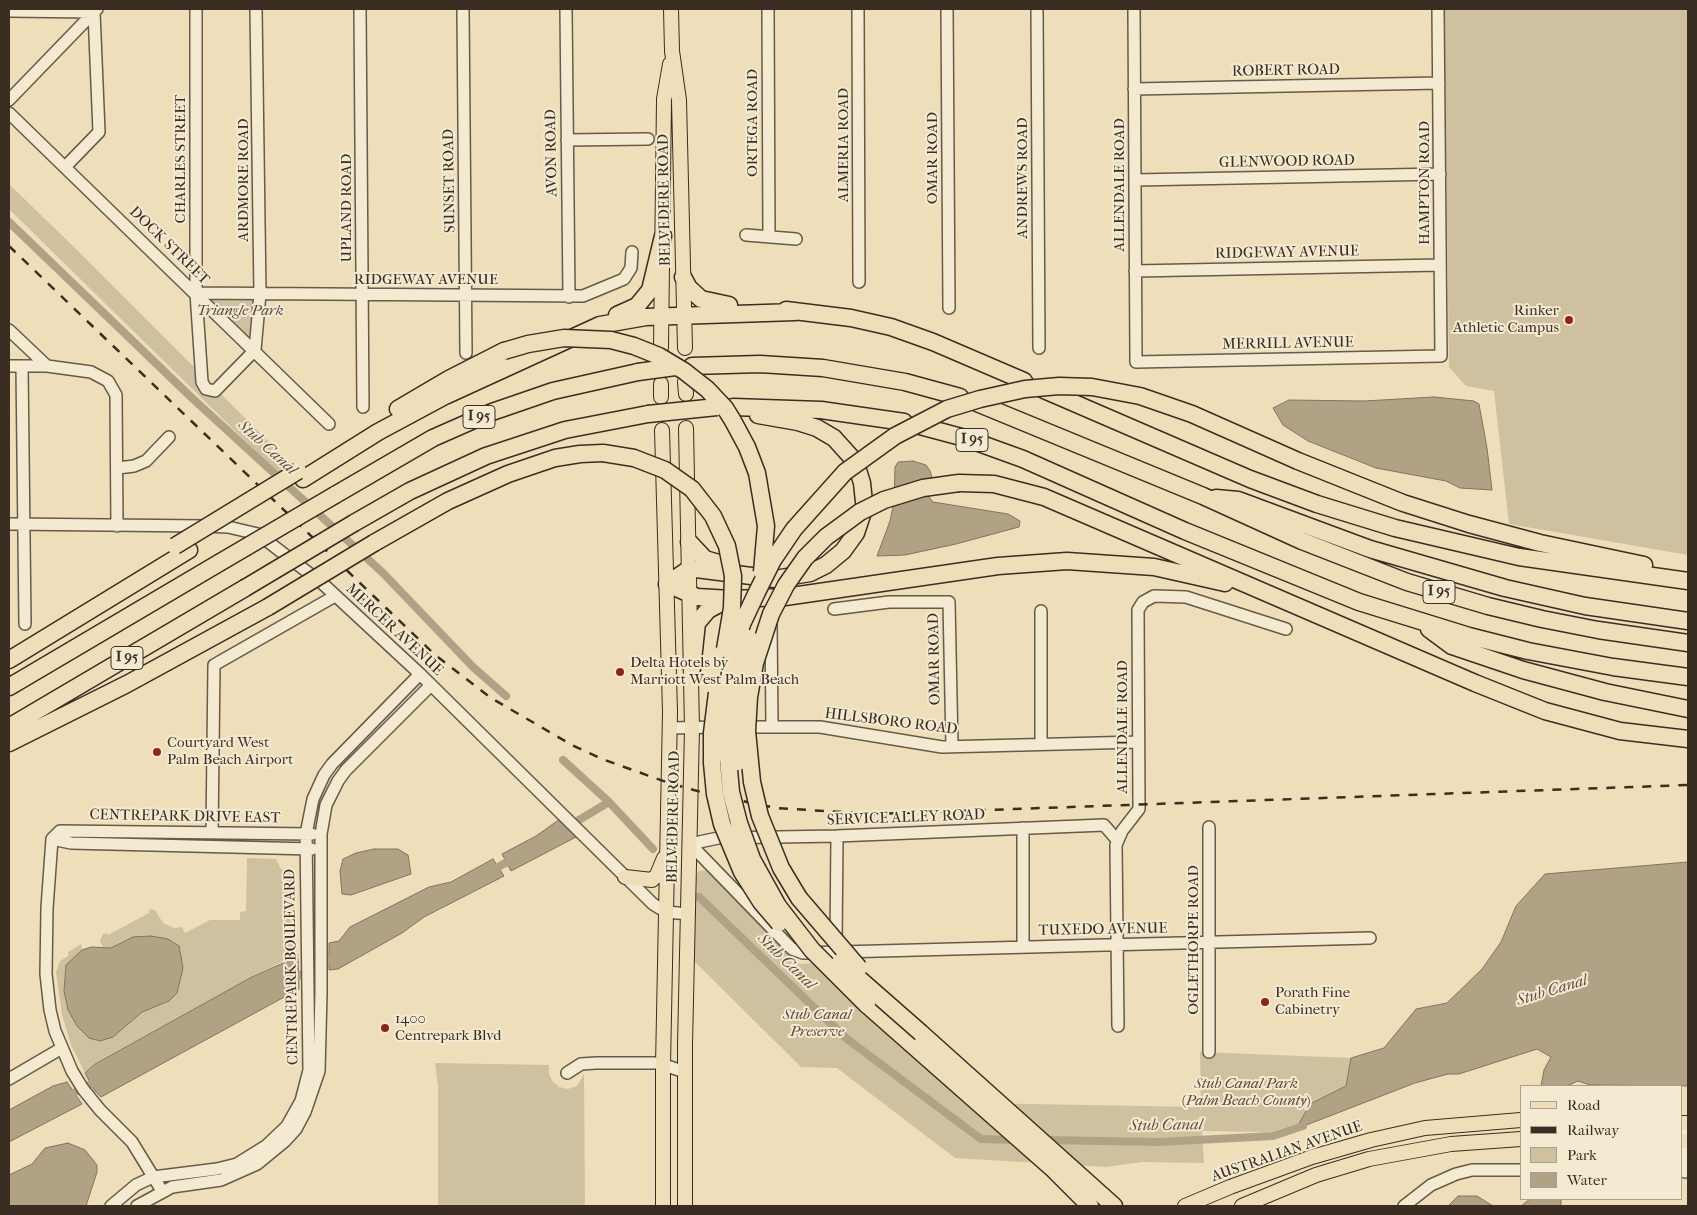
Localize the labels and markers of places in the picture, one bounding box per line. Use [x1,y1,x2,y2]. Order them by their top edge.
place label: Rinker Athletic Campus [1453,302,1559,337]
marker: Rinker Athletic Campus [1563,314,1575,326]
place label: Delta Hotels by Marriott West Palm Beach [630,654,799,689]
marker: Delta Hotels by Marriott West Palm Beach [614,666,626,678]
place label: Courtyard West Palm Beach Airport [167,734,293,769]
marker: Courtyard West Palm Beach Airport [151,746,163,758]
place label: Porath Fine Cabinetry [1275,984,1350,1019]
marker: Porath Fine Cabinetry [1259,996,1271,1008]
place label: 1400 Centrepark Blvd [395,1010,502,1045]
marker: 1400 Centrepark Blvd [379,1022,391,1034]

